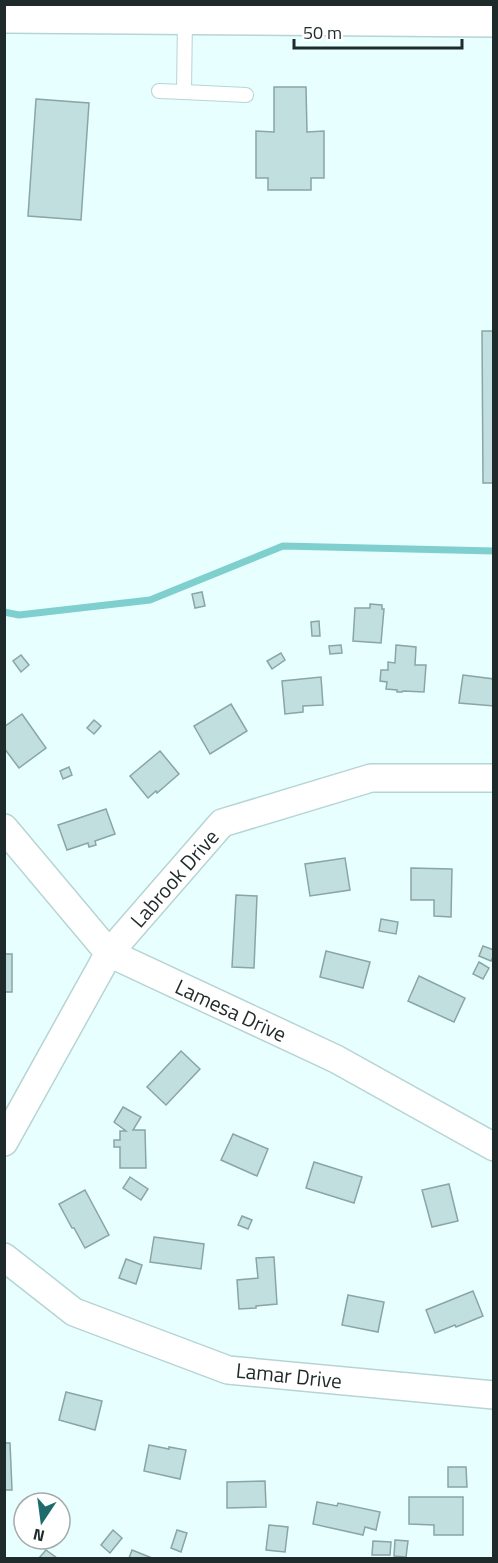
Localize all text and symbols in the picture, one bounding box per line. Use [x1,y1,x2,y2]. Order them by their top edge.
scale bar [294,12,462,50]
text: 50 m [303,19,342,46]
street label: Labrook Drive [122,822,226,934]
street label: Lamesa Drive [170,970,292,1050]
street label: Lamar Drive [234,1354,344,1396]
north arrow [12,1491,72,1551]
text: N [31,1523,47,1549]

